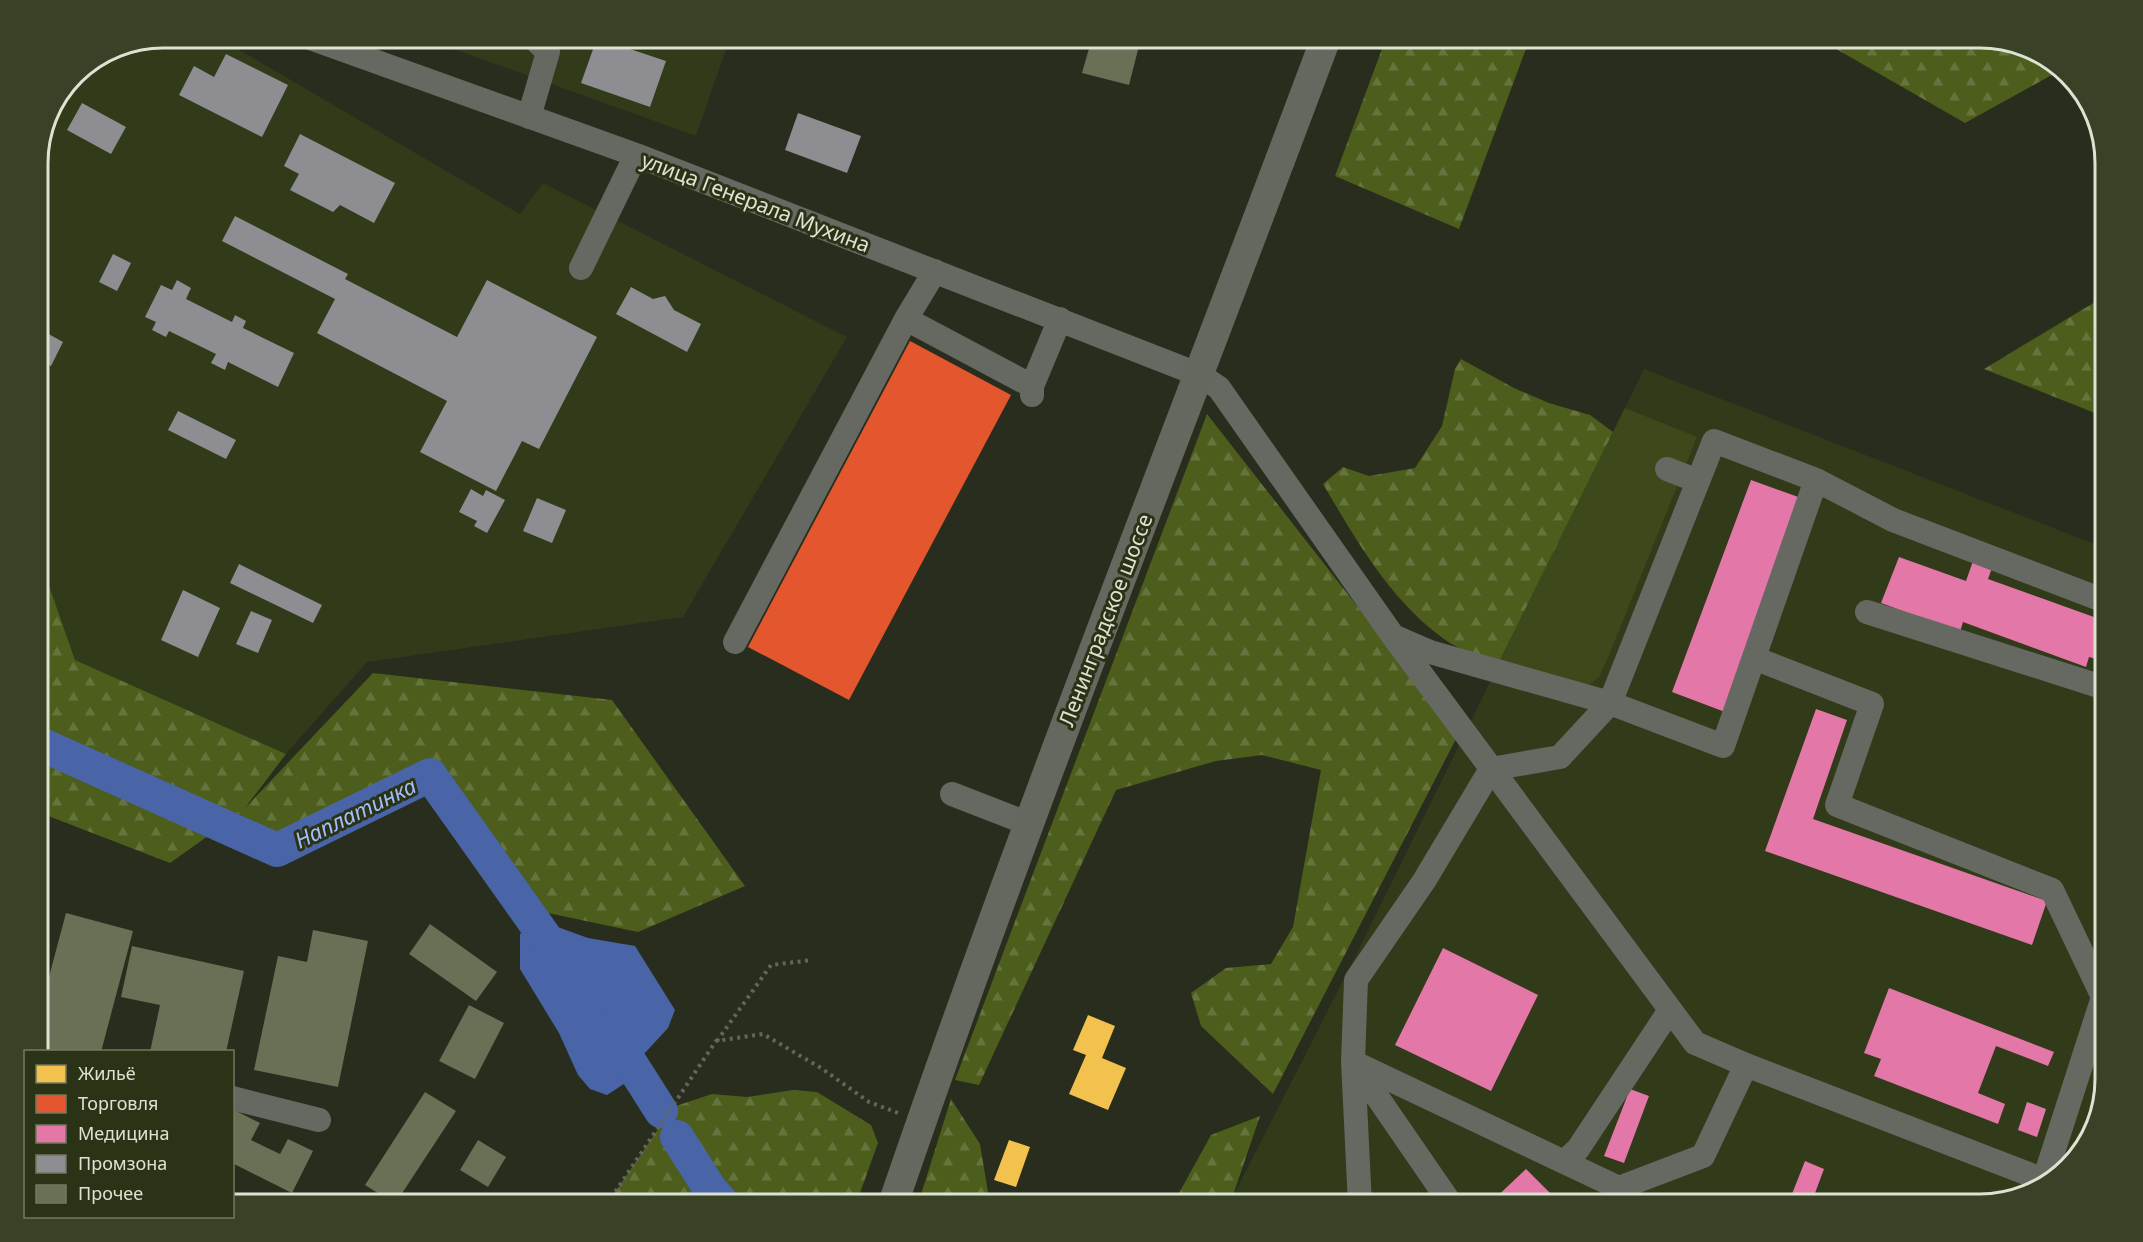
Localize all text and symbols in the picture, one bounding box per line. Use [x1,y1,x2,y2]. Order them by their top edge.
street label: улица Генерала Мухина [638,145,874,259]
street label: Ленинградское шоссе [1052,510,1158,730]
water label: Наплатинка [289,770,421,854]
legend [24,1050,234,1218]
text: Жильё [78,1061,136,1085]
text: Торговля [78,1091,158,1115]
text: Медицина [78,1121,169,1145]
text: Промзона [78,1151,167,1175]
text: Прочее [78,1181,143,1205]

